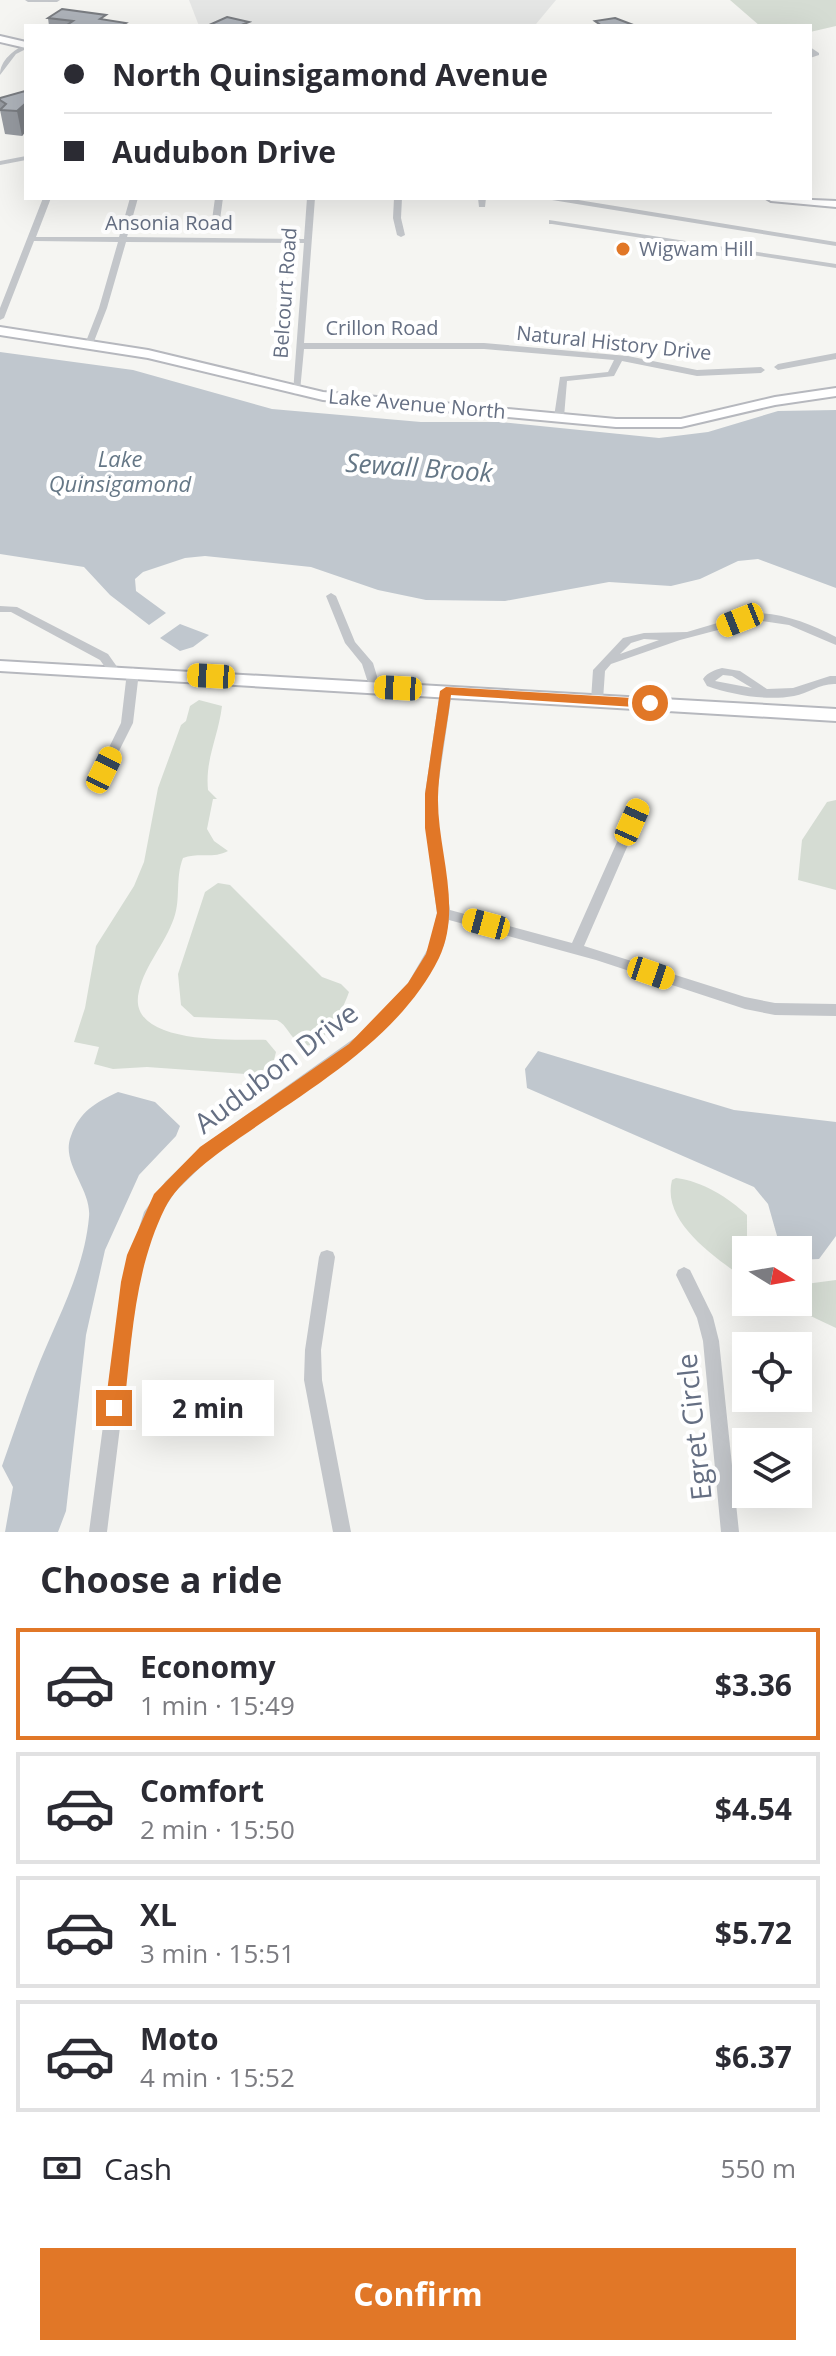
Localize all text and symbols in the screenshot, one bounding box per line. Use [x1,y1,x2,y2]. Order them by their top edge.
text: North Quinsigamond Avenue [112,54,548,95]
text: Audubon Drive [112,131,336,172]
street label: Ansonia Road [105,209,233,236]
street label: Belcourt Road [266,227,303,359]
place label: Wigwam Hill [639,235,754,262]
marker: Wigwam Hill [614,240,632,258]
street label: Crillon Road [325,314,439,341]
street label: Natural History Drive [515,319,713,366]
street label: Lake Avenue North [327,382,507,425]
water label: Lake Quinsigamond [49,443,193,498]
water label: Sewall Brook [344,444,495,490]
car [713,600,767,640]
car [186,663,236,689]
car [373,675,423,701]
route start [632,685,668,721]
car [83,743,125,797]
car [611,795,653,849]
car [460,906,512,942]
car [624,954,678,992]
street label: Audubon Drive [186,993,365,1141]
north arrow [732,1236,812,1316]
map controls [732,1236,812,1508]
button: locate [732,1332,812,1412]
street label: Egret Circle [666,1352,720,1502]
callout: 2 min [142,1380,274,1436]
route end [96,1390,132,1426]
text: 2 min [172,1390,244,1426]
button: layers [732,1428,812,1508]
text: Choose a ride [40,1555,282,1604]
text: Economy [140,1646,276,1687]
icon: car [44,1648,116,1720]
text: $3.36 [715,1664,792,1705]
text: 1 min · 15:49 [140,1687,295,1723]
text: Comfort [140,1770,264,1811]
icon: car [44,1772,116,1844]
text: $4.54 [715,1788,792,1829]
text: 2 min · 15:50 [140,1811,295,1847]
text: XL [140,1894,177,1935]
icon: car [44,1896,116,1968]
text: $5.72 [715,1912,792,1953]
text: 3 min · 15:51 [140,1935,295,1971]
text: Moto [140,2018,218,2059]
icon: car [44,2020,116,2092]
text: $6.37 [715,2036,792,2077]
text: 4 min · 15:52 [140,2059,295,2095]
icon: cash [40,2146,84,2190]
text: Cash [104,2148,172,2189]
text: 550 m [721,2150,796,2186]
button: Confirm [40,2248,796,2340]

